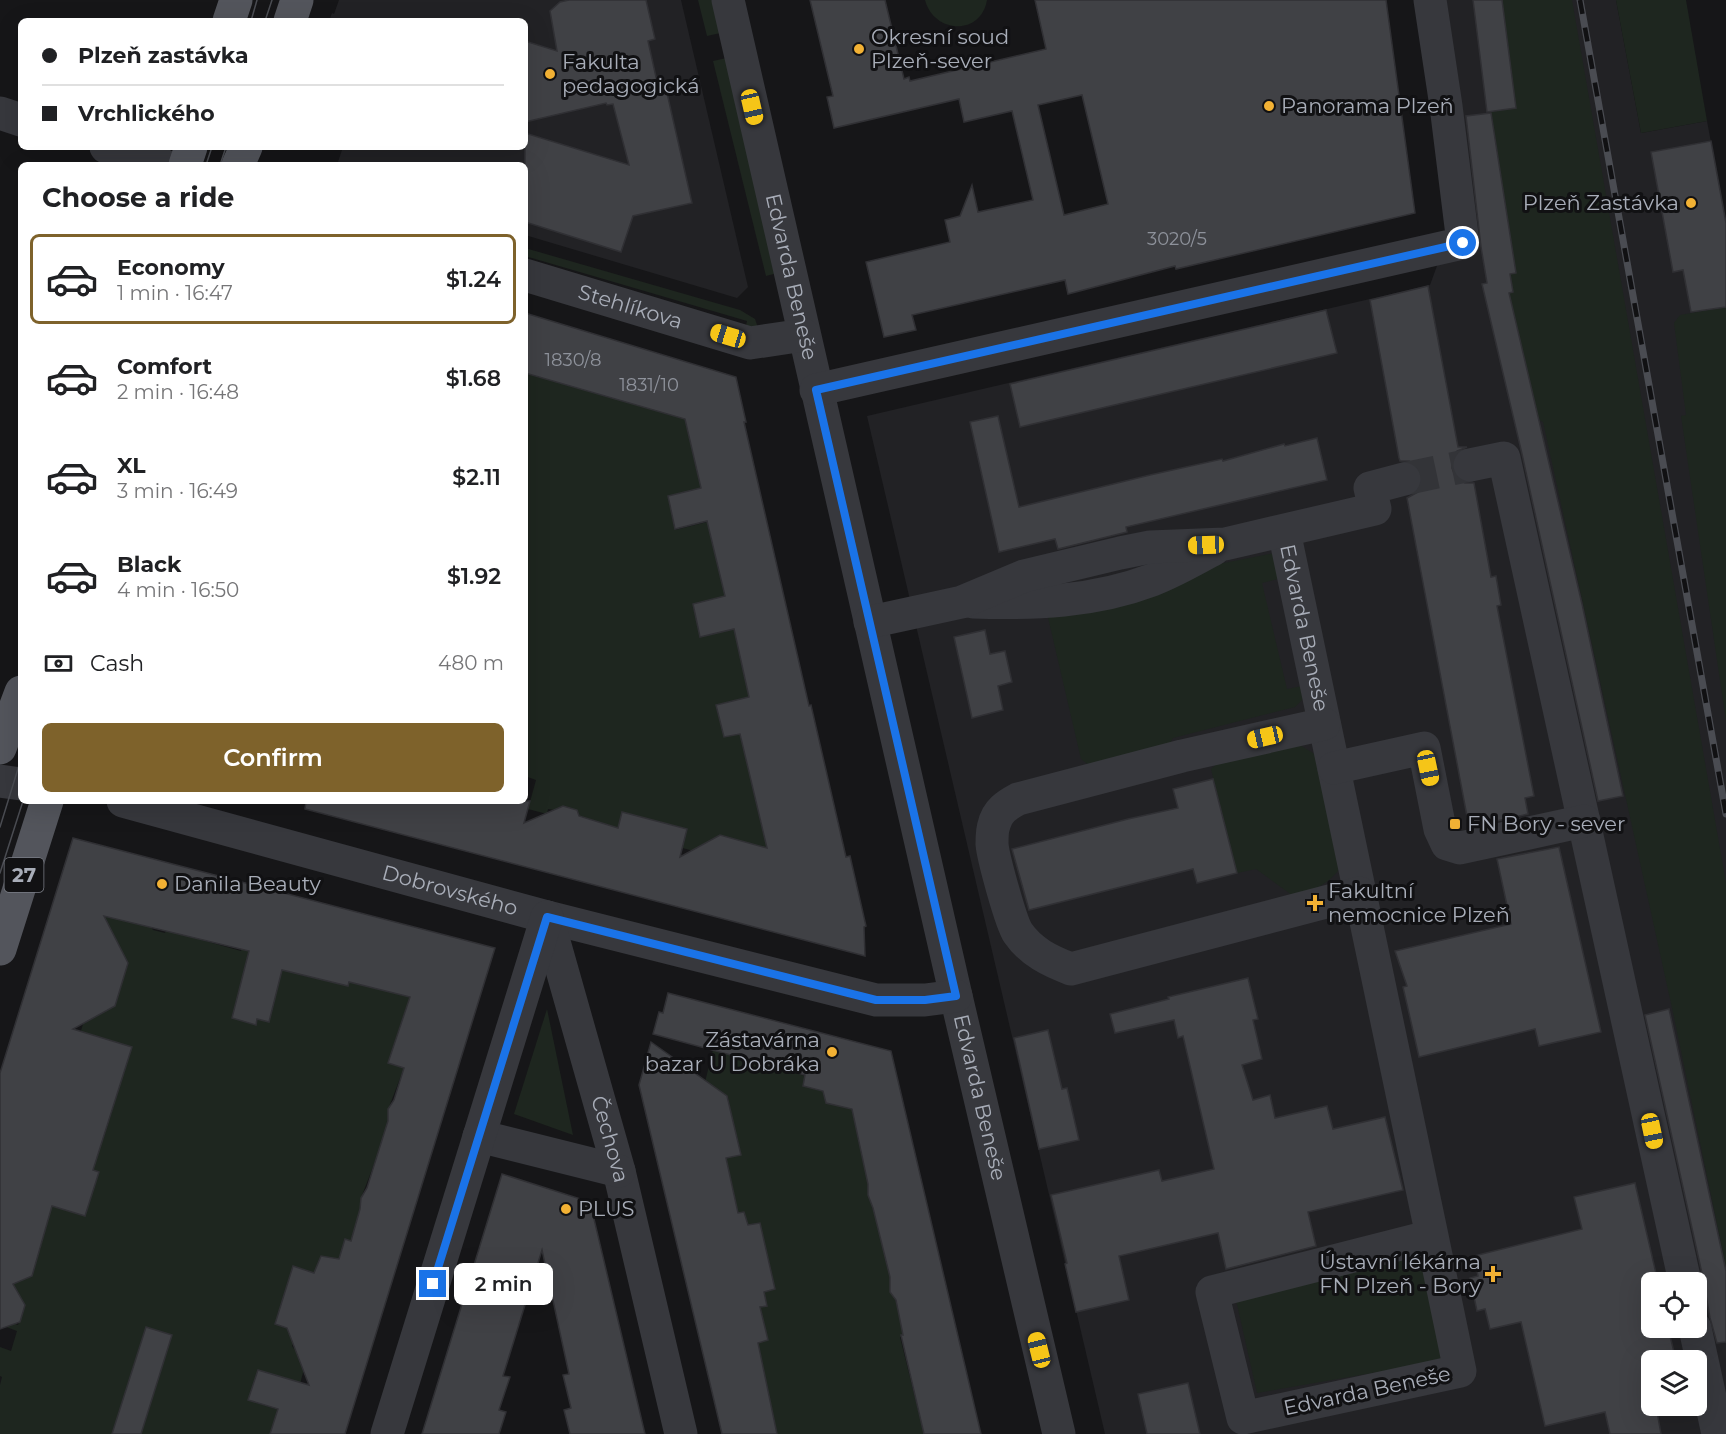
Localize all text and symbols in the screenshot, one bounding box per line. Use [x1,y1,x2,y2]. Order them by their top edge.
place label: Okresní soud Plzeň-sever [871,24,1009,73]
text: Plzeň zastávka [78,42,248,69]
marker: Okresní soud Plzeň-sever [852,42,866,56]
place label: Fakulta pedagogická [562,49,700,98]
marker: Fakulta pedagogická [543,67,557,81]
car [739,87,765,127]
place label: Panorama Plzeň [1281,93,1454,118]
marker: Panorama Plzeň [1262,99,1276,113]
text: Vrchlického [78,100,215,127]
text: Choose a ride [42,181,234,214]
place label: Plzeň Zastávka [1523,190,1679,215]
street label: Edvarda Beneše [761,191,823,362]
marker: Plzeň Zastávka [1684,196,1698,210]
house number: 3020/5 [1147,228,1207,250]
route start [1449,229,1476,256]
icon: car [45,252,99,306]
text: Economy [117,254,225,281]
text: $1.24 [446,266,501,293]
street label: Stehlíkova [575,279,686,334]
text: 1 min · 16:47 [117,281,233,305]
car [708,322,748,350]
house number: 1830/8 [545,349,601,371]
icon: car [45,351,99,405]
text: Comfort [117,353,212,380]
text: $1.68 [446,365,501,392]
house number: 1831/10 [619,374,679,396]
text: 2 min · 16:48 [117,380,239,404]
icon: car [45,450,99,504]
text: XL [117,452,146,479]
text: $2.11 [452,464,501,491]
text: 3 min · 16:49 [117,479,238,503]
car [1188,535,1224,555]
street label: Edvarda Beneše [1275,542,1335,714]
icon: car [45,549,99,603]
text: Black [117,551,181,578]
text: $1.92 [447,563,501,590]
text: 4 min · 16:50 [117,578,239,602]
icon: cash [42,647,75,680]
text: Cash [90,650,144,677]
text: 480 m [438,651,504,675]
button: Confirm [42,723,504,792]
car [1245,724,1285,750]
car [1415,749,1441,787]
place label: FN Bory - sever [1467,811,1625,836]
marker: FN Bory - sever [1448,817,1462,831]
road number: 27 [4,858,44,892]
street label: Dobrovského [380,860,521,920]
place label: Danila Beauty [174,871,322,896]
marker: Danila Beauty [155,877,169,891]
place label: Fakultní nemocnice Plzeň [1328,878,1510,927]
marker: Fakultní nemocnice Plzeň [1306,894,1324,912]
street label: Edvarda Beneše [949,1012,1012,1183]
place label: Zástavárna bazar U Dobráka [645,1027,820,1076]
marker: Zástavárna bazar U Dobráka [825,1045,839,1059]
street label: Čechova [586,1093,634,1185]
car [1639,1112,1665,1150]
place label: PLUS [578,1196,635,1221]
marker: PLUS [559,1202,573,1216]
place label: Ústavní lékárna FN Plzeň - Bory [1319,1249,1482,1298]
callout: 2 min [454,1263,553,1305]
marker: Ústavní lékárna FN Plzeň - Bory [1486,1267,1500,1281]
route end [419,1270,446,1297]
text: 2 min [475,1272,532,1296]
map controls [1641,1272,1707,1416]
button: locate [1641,1272,1707,1338]
car [1026,1330,1052,1370]
button: layers [1641,1350,1707,1416]
street label: Edvarda Beneše [1281,1361,1453,1420]

